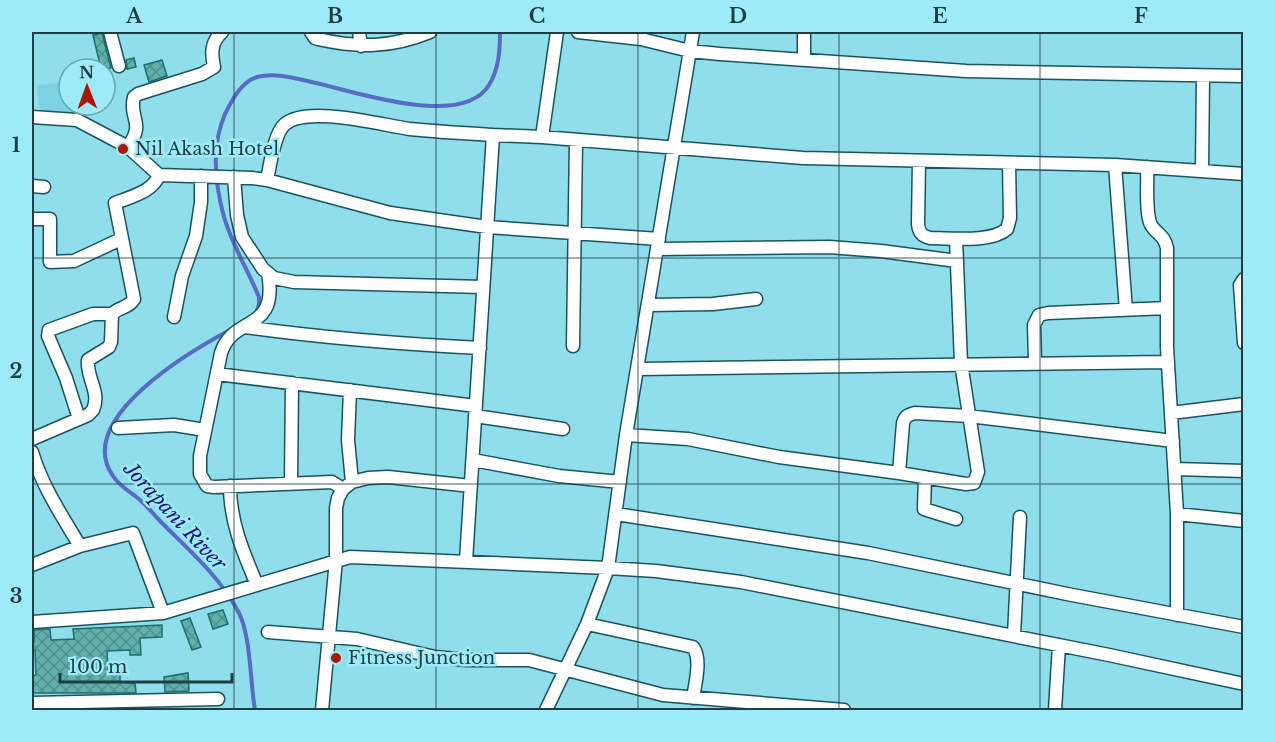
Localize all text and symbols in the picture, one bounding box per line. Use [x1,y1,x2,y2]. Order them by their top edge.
text: A [125,4,143,28]
text: B [327,4,343,28]
text: C [529,4,545,28]
text: D [729,4,747,28]
text: E [932,4,948,28]
text: F [1134,4,1148,28]
north arrow [57,57,117,117]
text: N [79,62,94,82]
text: 1 [12,133,21,157]
place label: Nil Akash Hotel [135,138,279,160]
marker: Nil Akash Hotel [116,142,130,156]
text: 2 [9,359,23,383]
water label: Jorapani River [118,456,232,576]
text: 3 [10,584,22,608]
scale bar [60,646,232,684]
place label: Fitness Junction [348,647,495,669]
marker: Fitness Junction [329,651,343,665]
text: 100 m [69,656,127,678]

